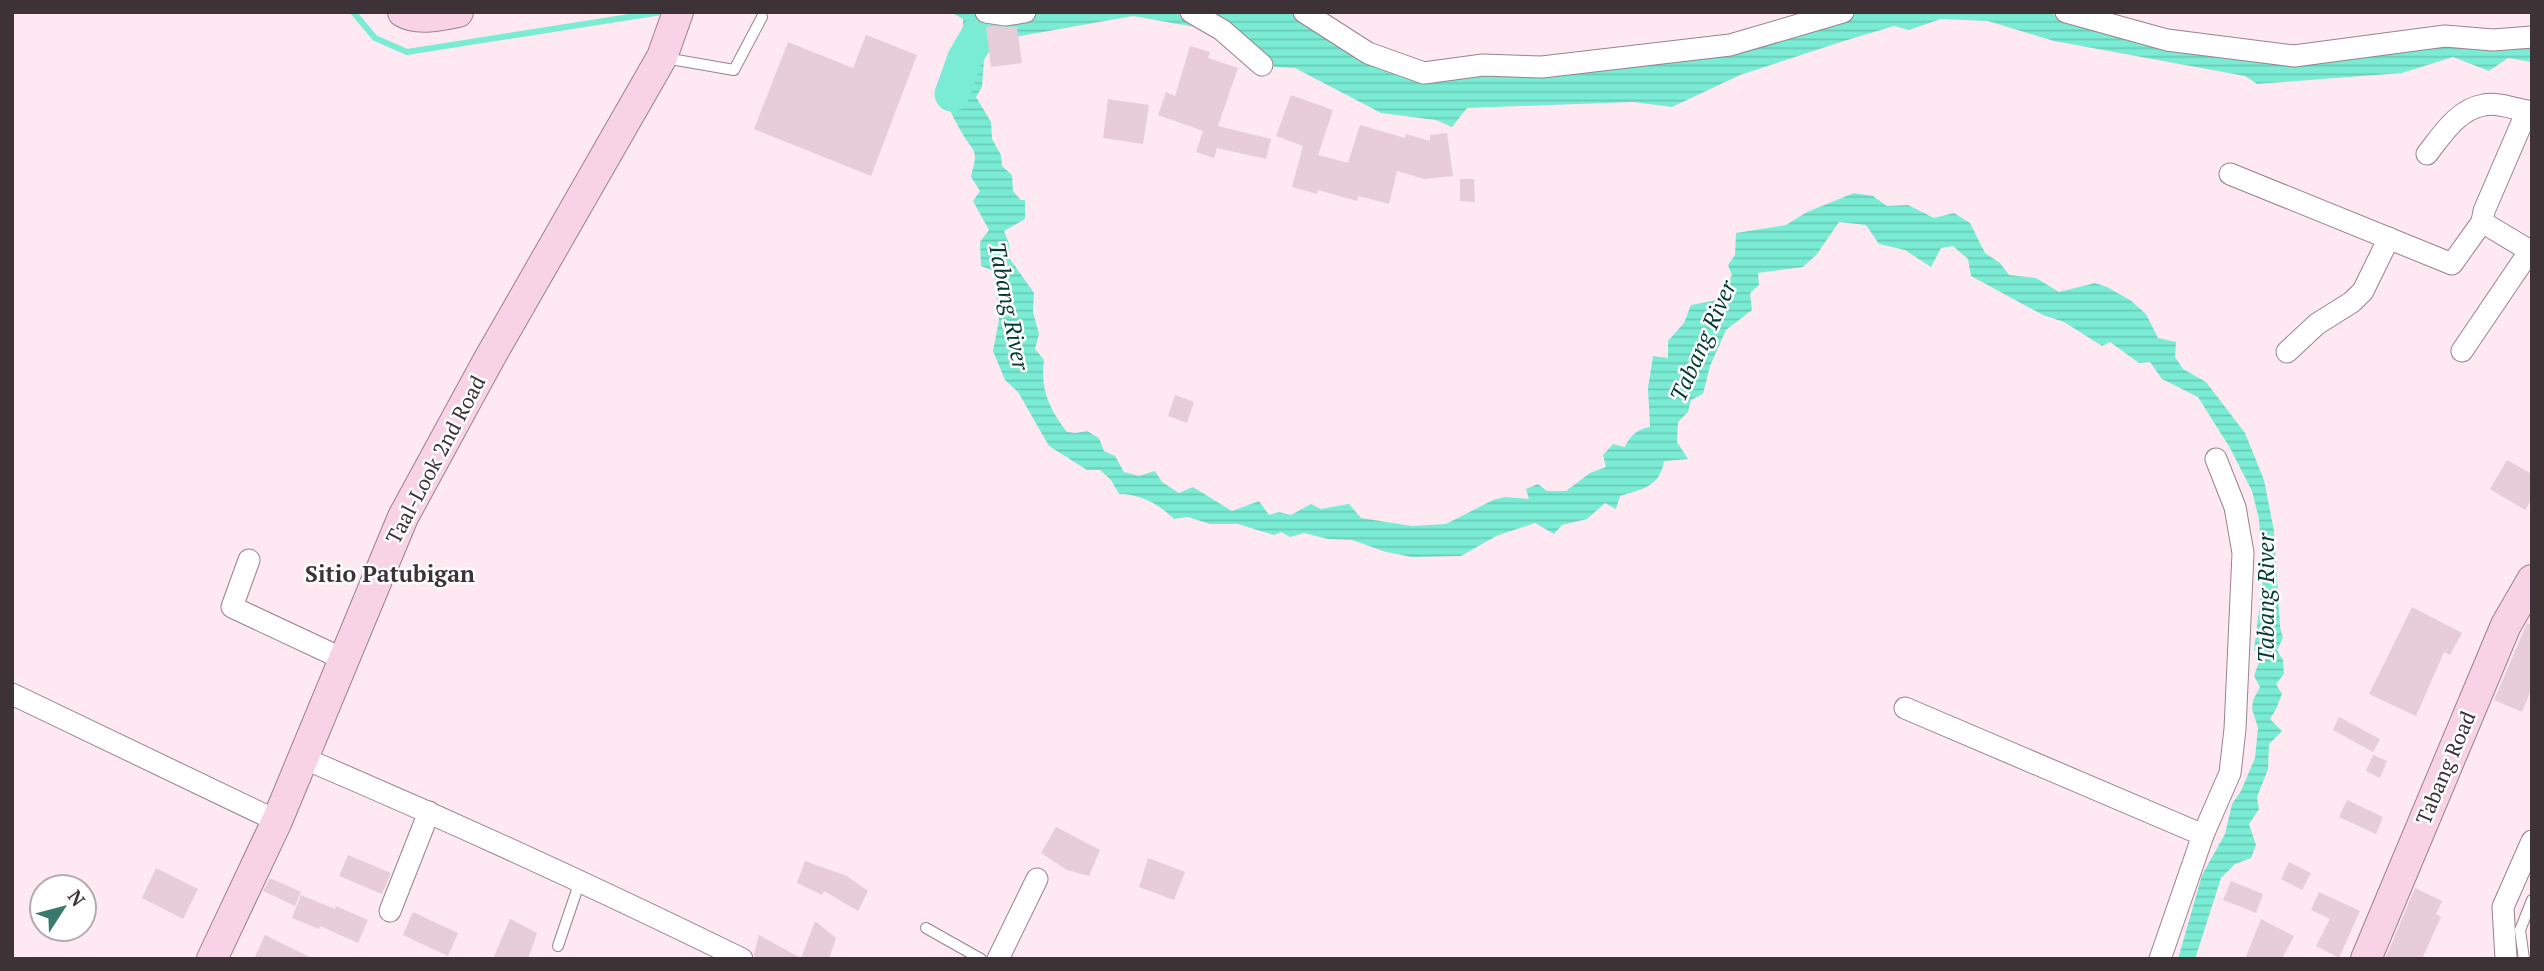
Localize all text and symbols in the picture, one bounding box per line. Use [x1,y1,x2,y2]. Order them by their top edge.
water label: Tabang River [982,239,1037,374]
water label: Tabang River [1662,274,1744,406]
street label: Taal-Look 2nd Road [379,370,491,549]
water label: Tabang River [2250,532,2281,663]
district label: Sitio Patubigan [305,558,475,589]
street label: Tabang Road [2409,706,2482,829]
north arrow [28,873,98,943]
text: N [63,885,92,911]

